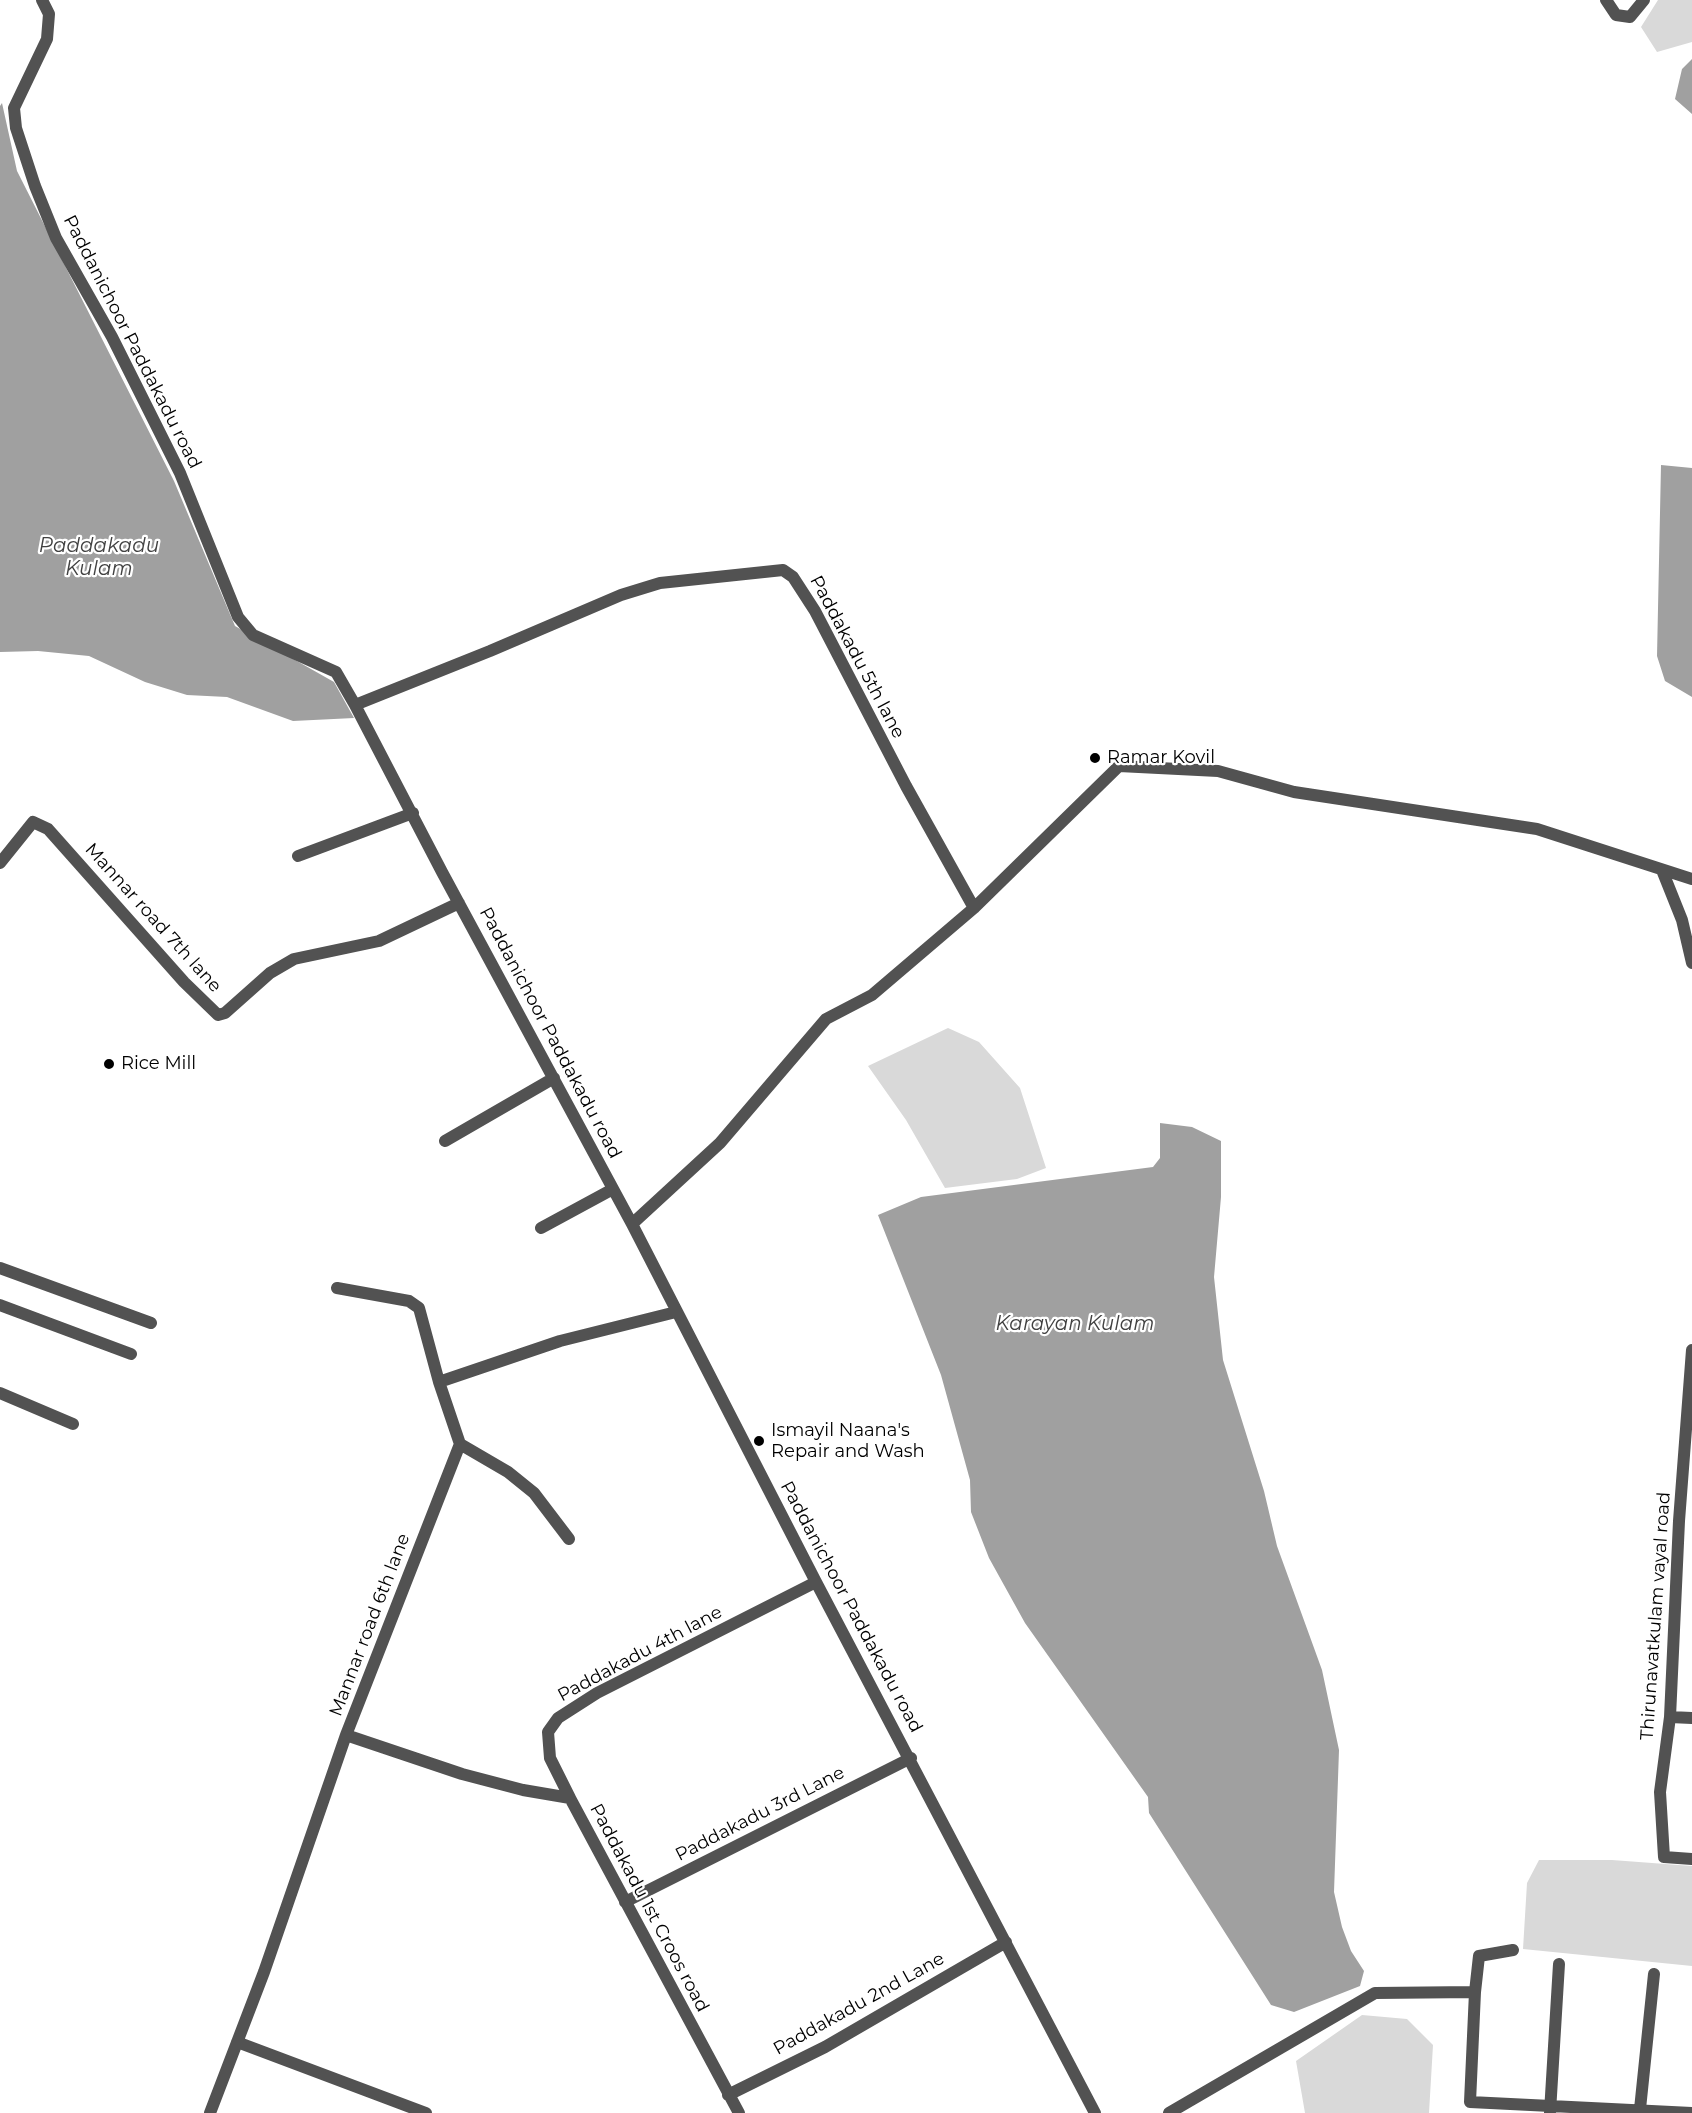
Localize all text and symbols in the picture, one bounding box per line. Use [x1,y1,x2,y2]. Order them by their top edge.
street label: Paddanichoor Paddakadu road [58,212,206,472]
water label: Paddakadu Kulam [39,534,159,581]
street label: Paddakadu 5th lane [805,572,909,742]
place label: Ramar Kovil [1107,747,1215,769]
marker: Ramar Kovil [1088,751,1102,765]
street label: Mannar road 7th lane [80,839,226,997]
street label: Paddanichoor Paddakadu road [474,904,626,1162]
place label: Rice Mill [121,1053,196,1075]
marker: Rice Mill [102,1057,116,1071]
water label: Karayan Kulam [996,1312,1154,1336]
place label: Ismayil Naana's Repair and Wash [771,1420,925,1462]
marker: Ismayil Naana's Repair and Wash [752,1434,766,1448]
street label: Paddanichoor Paddakadu road [775,1478,927,1736]
street label: Thirunavatkulam vayal road [1637,1491,1675,1741]
street label: Mannar road 6th lane [325,1531,415,1719]
street label: Paddakadu 4th lane [554,1601,726,1707]
street label: Paddakadu 3rd Lane [672,1762,848,1866]
street label: Paddakadu 1st Croos road [585,1800,713,2016]
street label: Paddakadu 2nd Lane [770,1948,948,2060]

